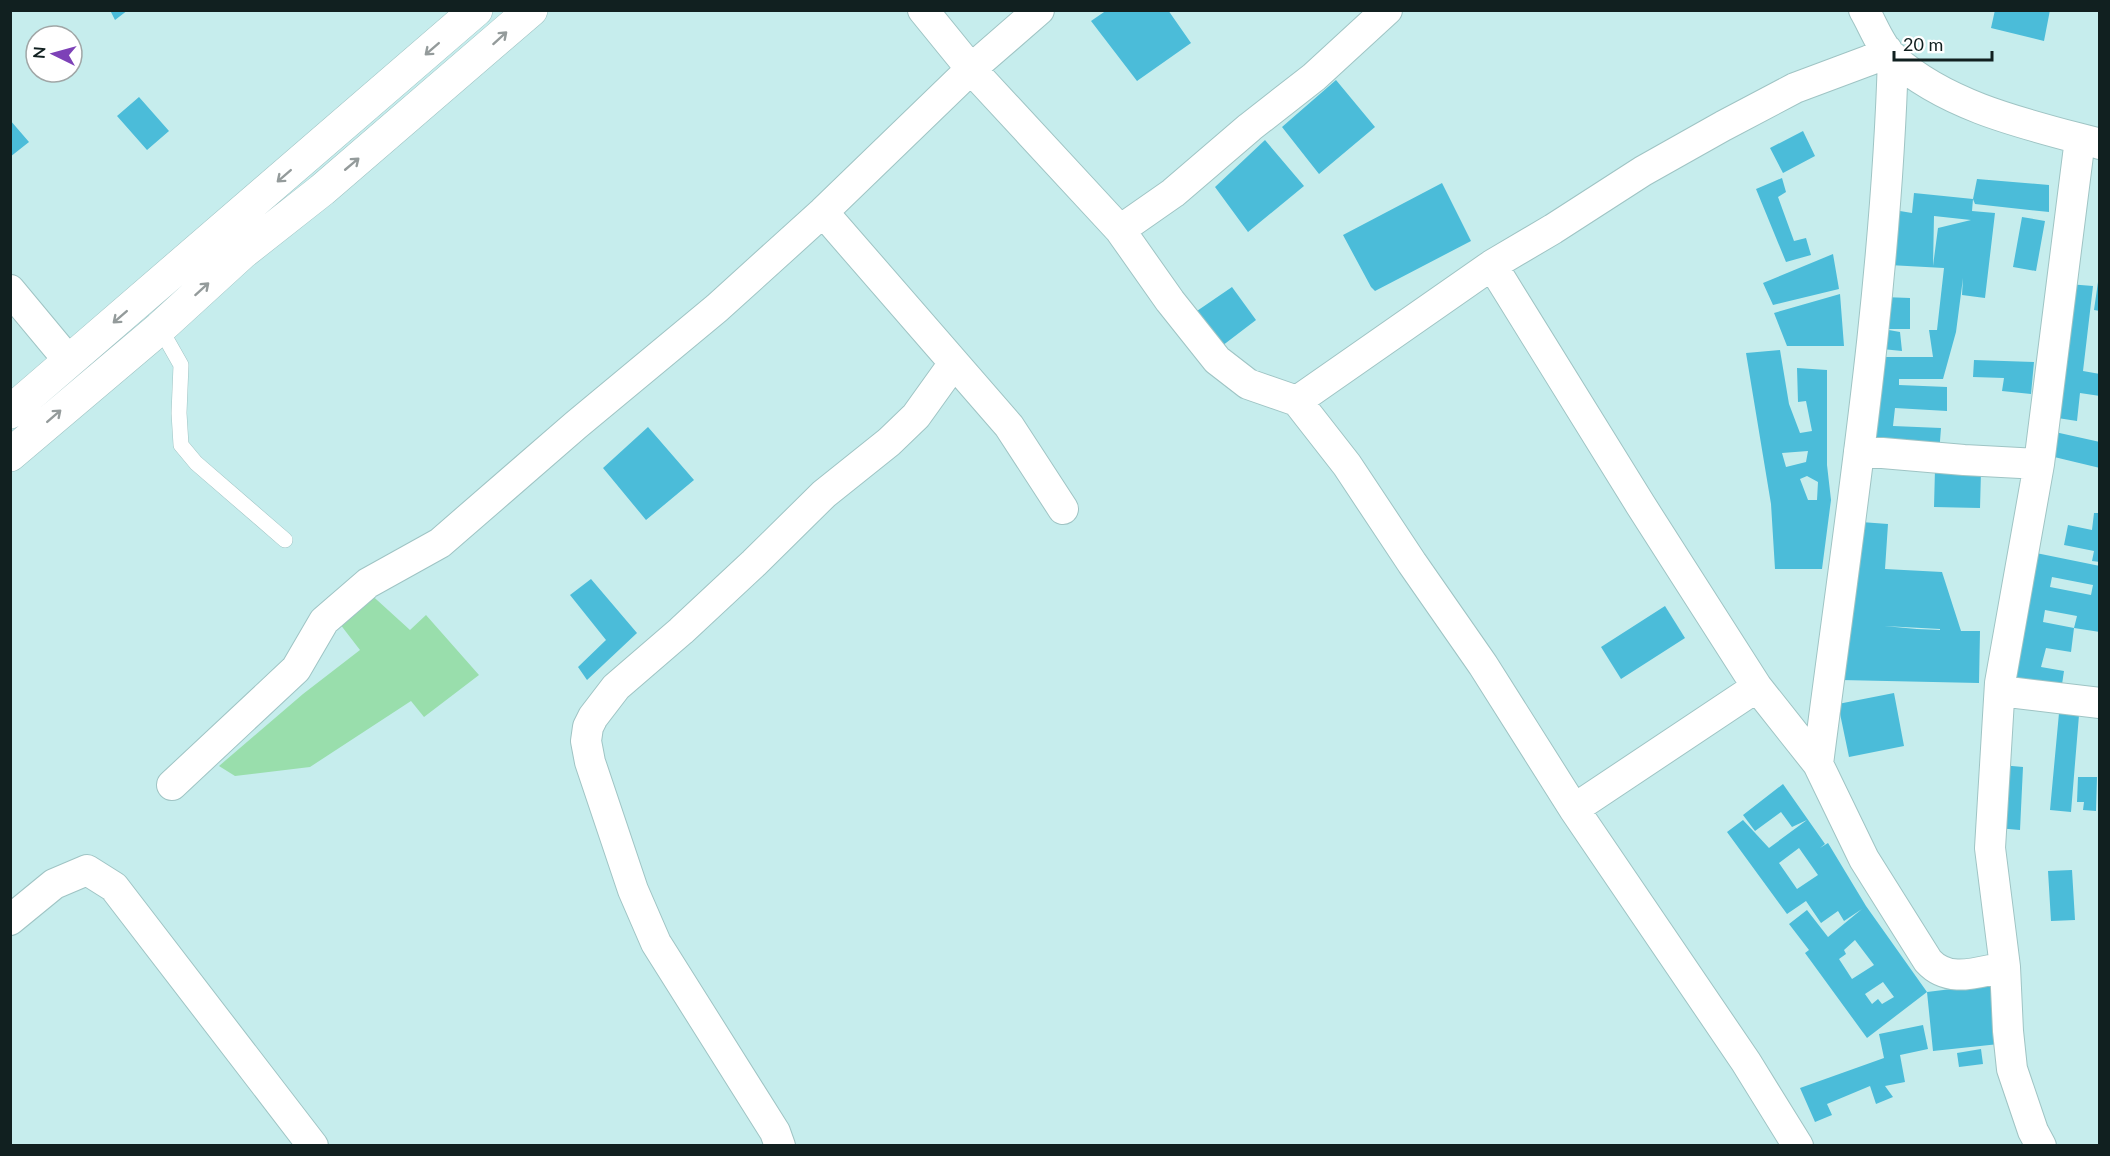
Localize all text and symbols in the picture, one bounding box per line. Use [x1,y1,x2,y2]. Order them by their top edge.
north arrow [24,24,84,84]
scale bar [1894,24,1992,62]
one-way arrow [492,31,507,45]
text: 20 m [1903,33,1943,55]
one-way arrow [425,42,440,56]
text: N [29,46,49,60]
one-way arrow [344,158,360,171]
one-way arrow [277,169,292,183]
one-way arrow [195,282,210,296]
one-way arrow [113,310,128,324]
one-way arrow [46,410,62,423]

